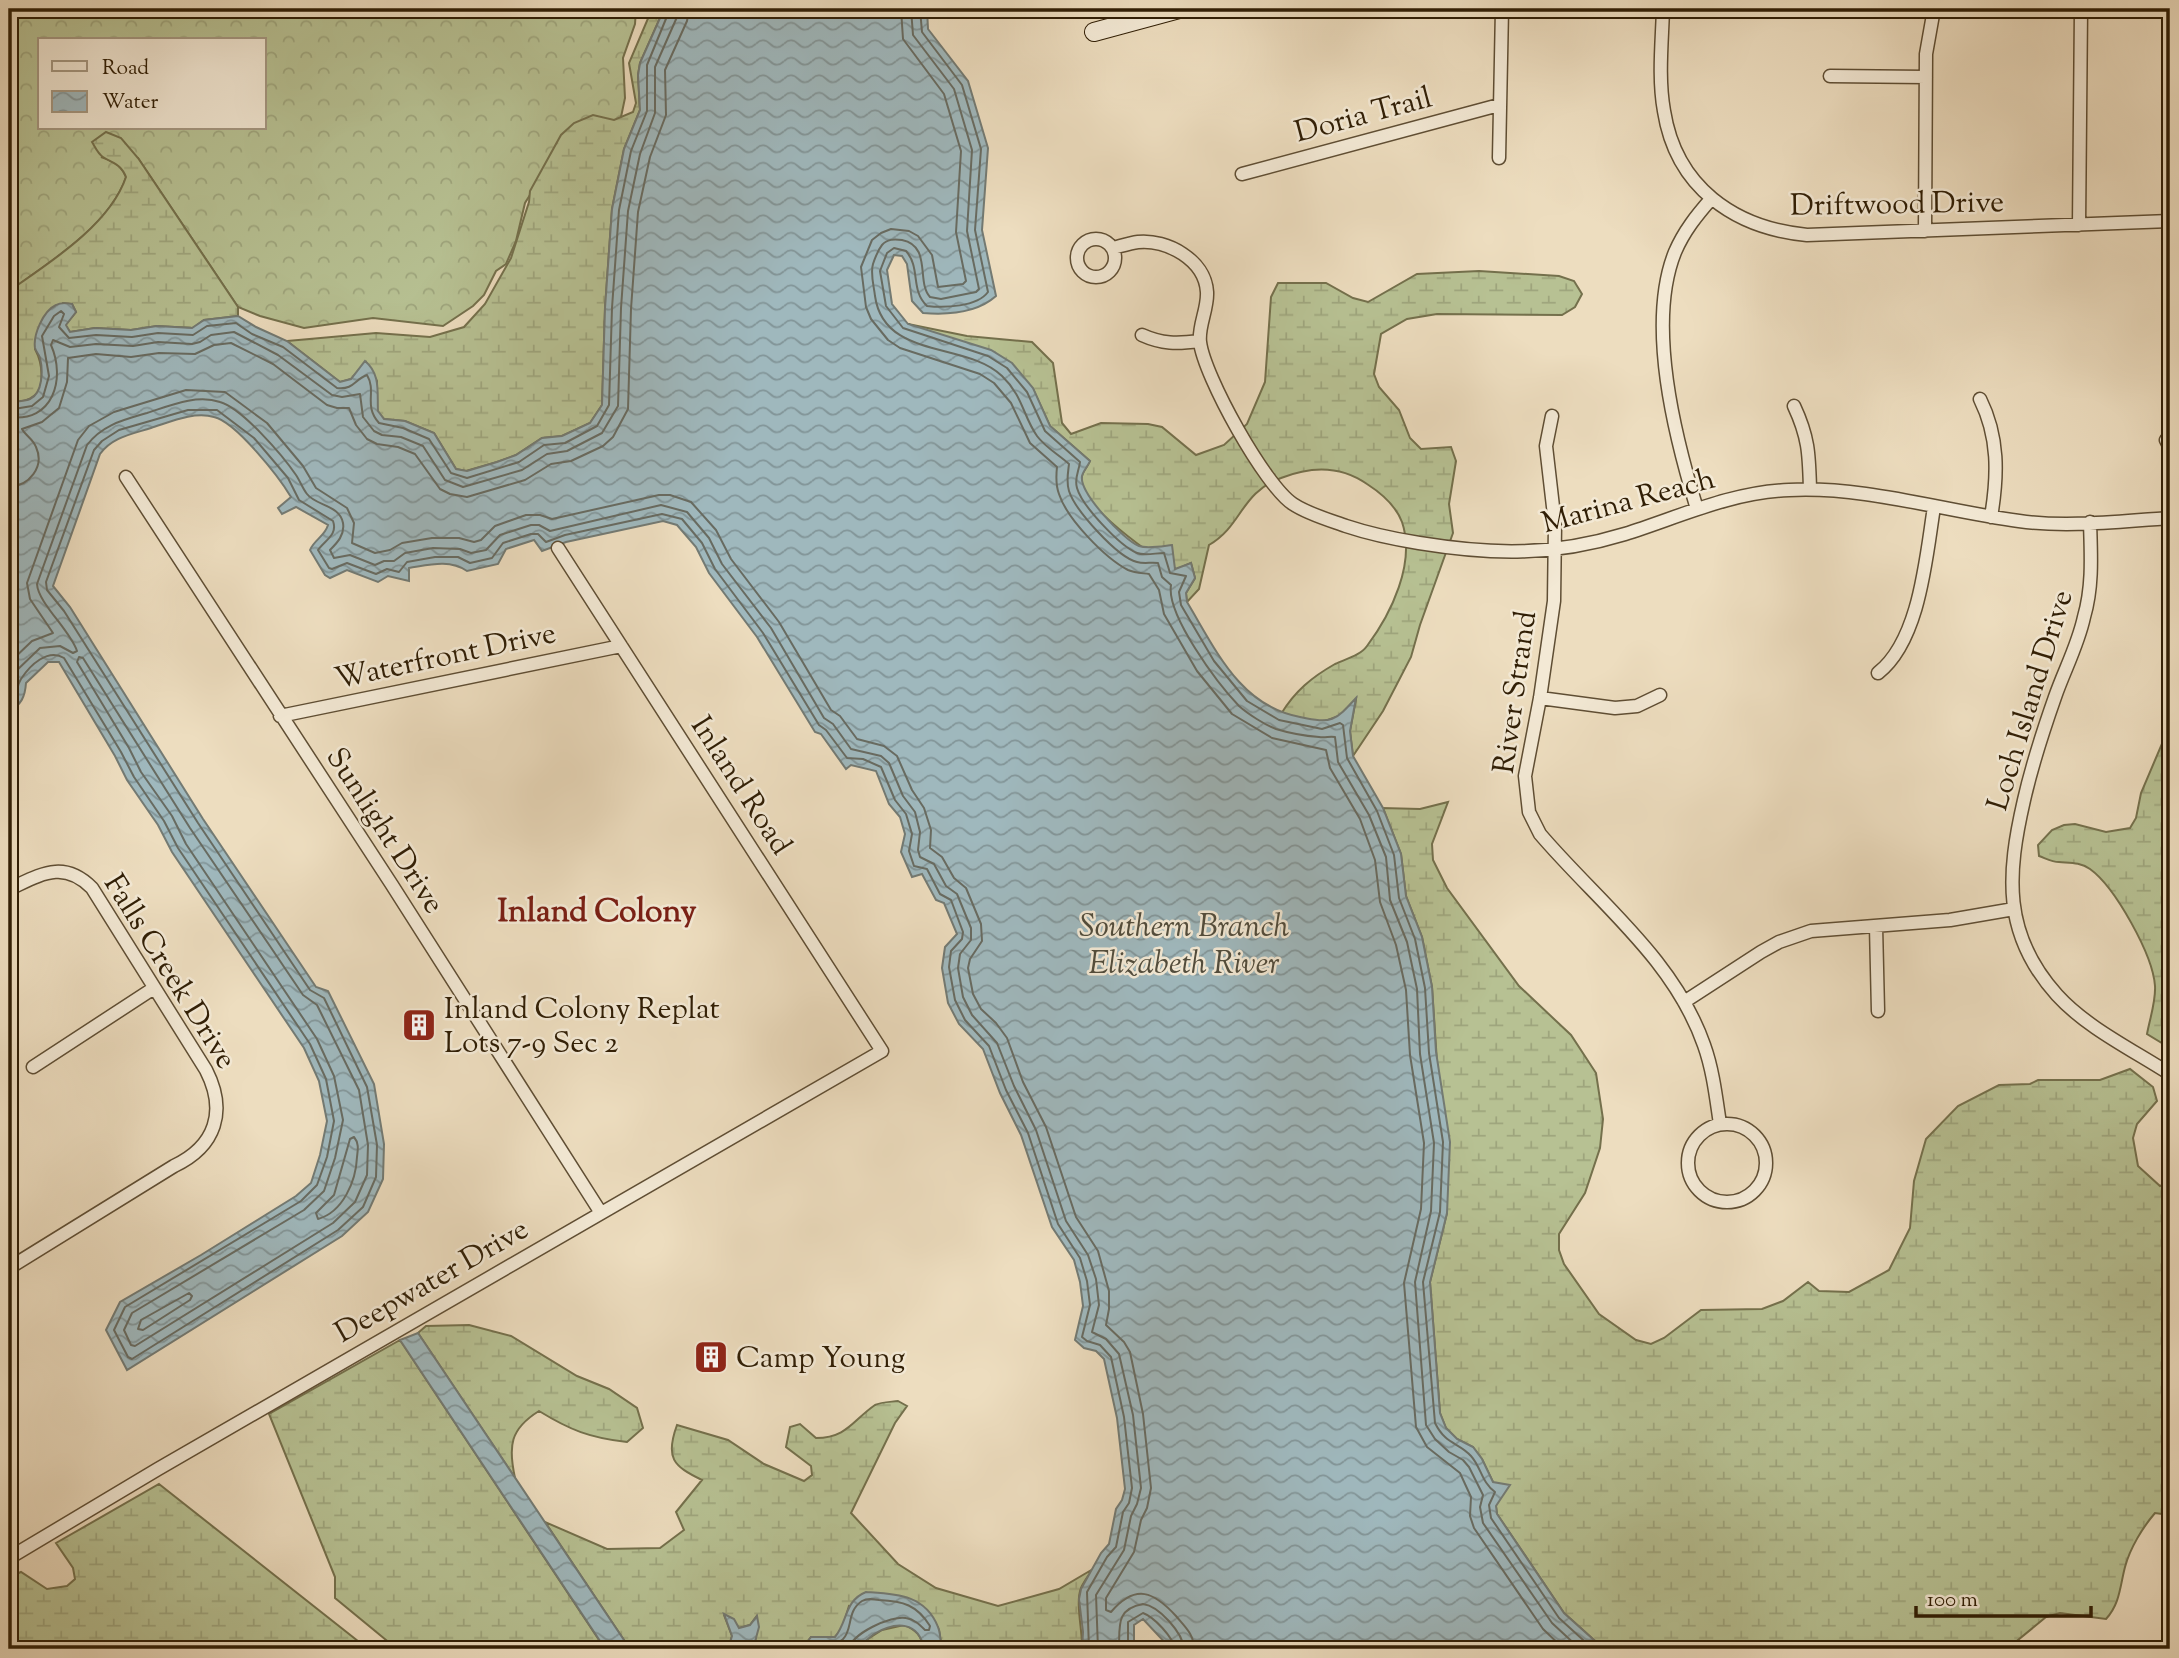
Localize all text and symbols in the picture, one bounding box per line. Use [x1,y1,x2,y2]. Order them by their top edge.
legend [38,38,266,130]
text: Road [102,54,149,84]
street label: Doria Trail [1290,77,1437,155]
text: Water [102,88,159,118]
street label: Driftwood Drive [1790,182,2004,229]
street label: Marina Reach [1537,459,1720,546]
street label: Loch Island Drive [1977,585,2085,816]
street label: River Strand [1484,608,1549,777]
street label: Waterfront Drive [331,613,560,702]
street label: Inland Road [679,708,801,864]
street label: Sunlight Drive [314,740,454,923]
street label: Falls Creek Drive [92,867,246,1078]
district label: Inland Colony [498,890,696,936]
water label: Southern Branch Elizabeth River [1079,905,1289,988]
place label: Inland Colony Replat Lots 7-9 Sec 2 [444,989,720,1066]
building icon: Inland Colony Replat Lots 7-9 Sec 2 [400,1006,438,1044]
street label: Deepwater Drive [327,1209,537,1355]
building icon: Camp Young [692,1338,730,1376]
place label: Camp Young [736,1338,905,1381]
scale bar [1916,1574,2092,1618]
text: 100 m [1927,1586,1978,1616]

